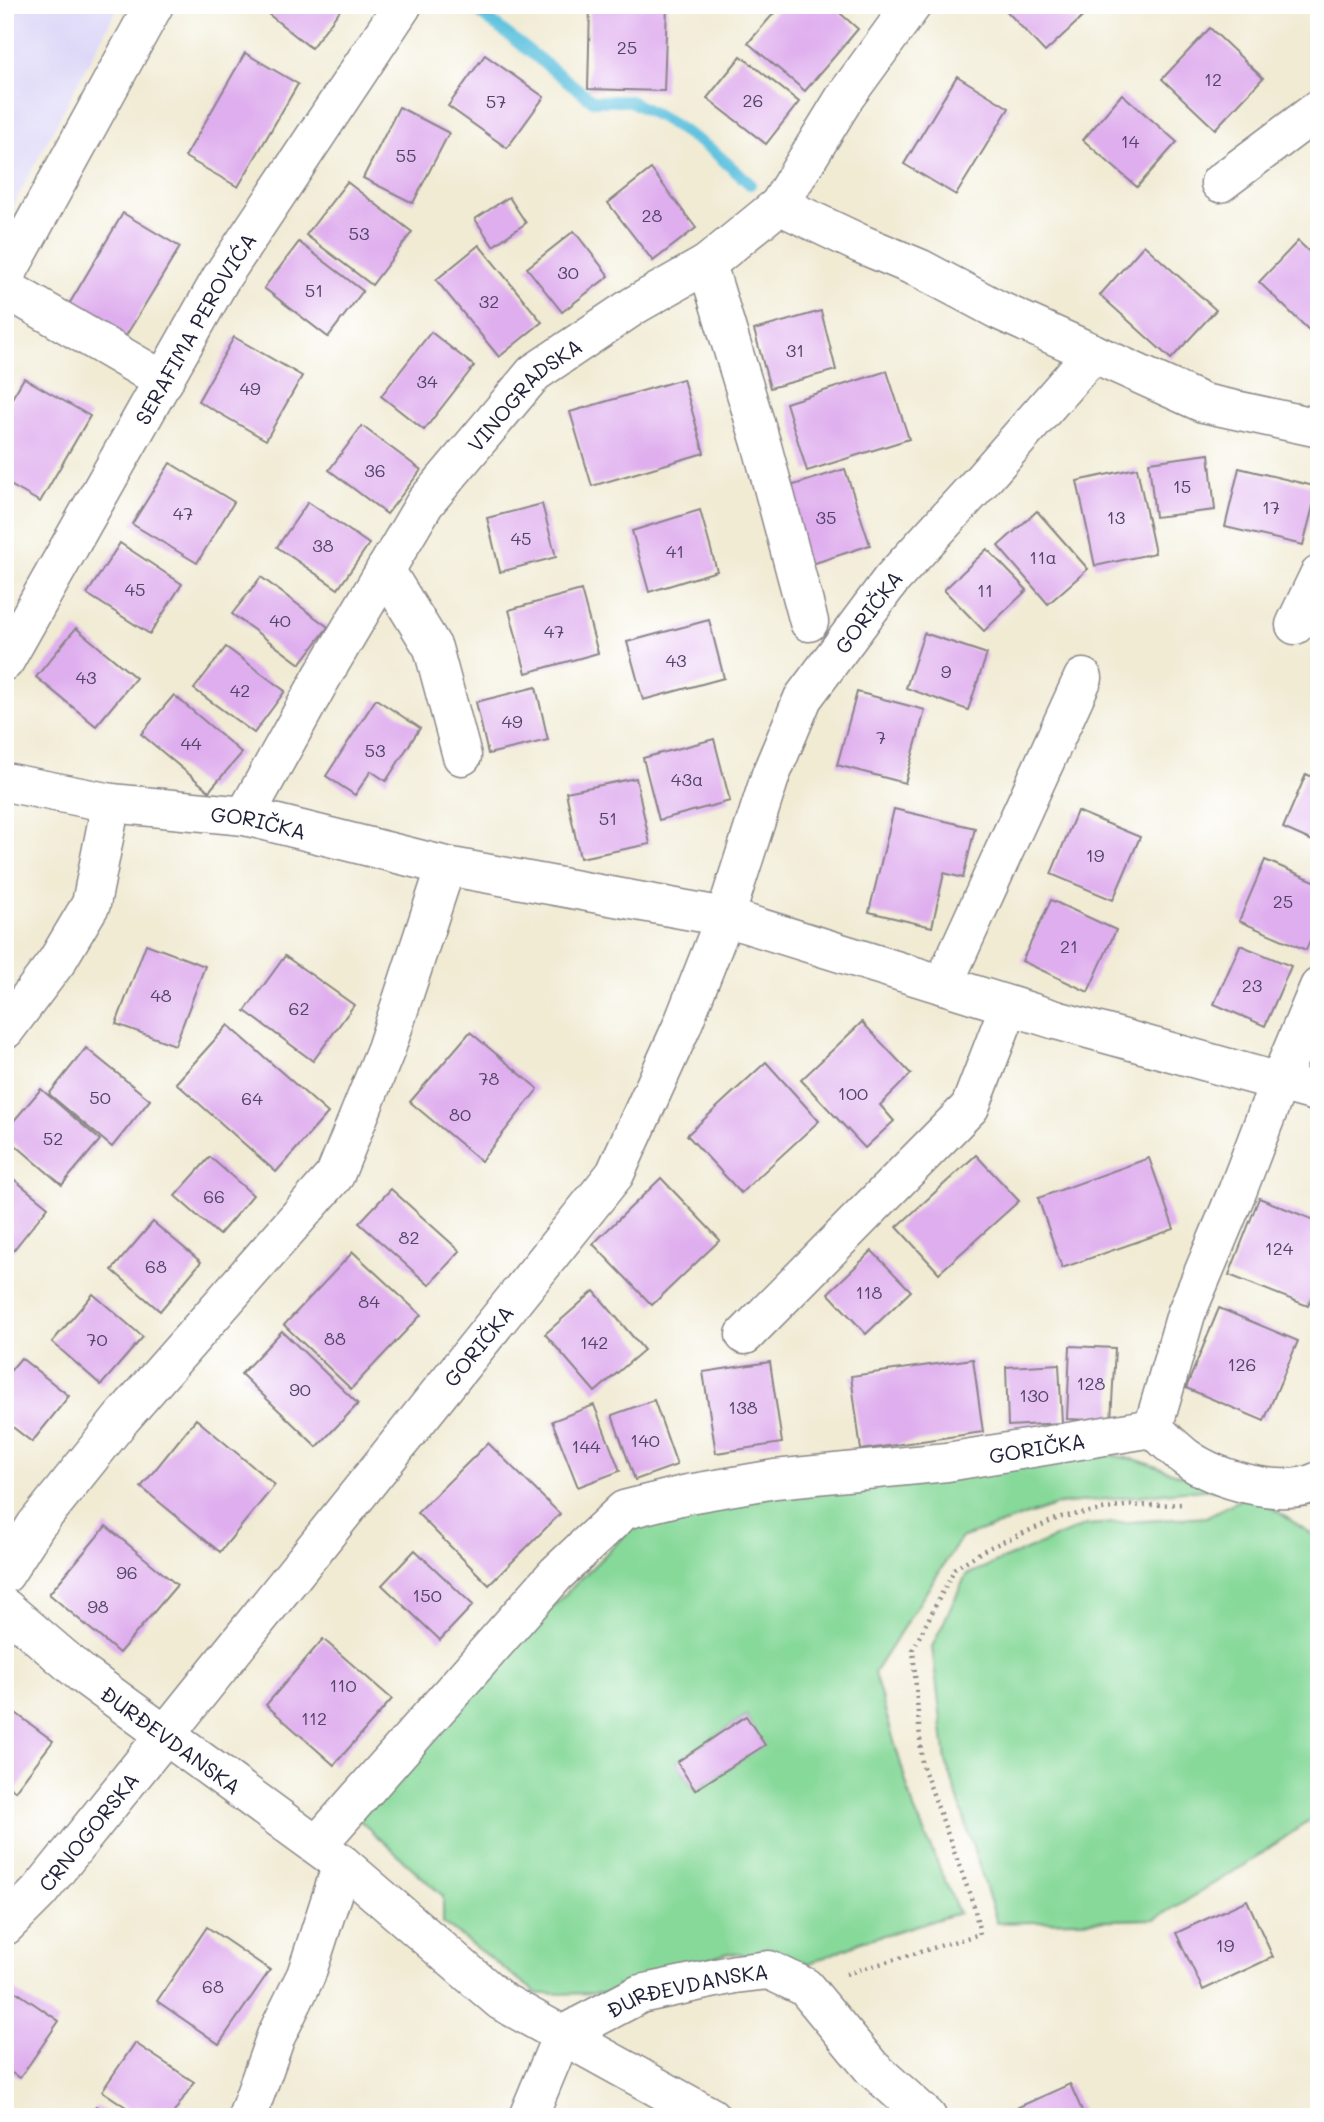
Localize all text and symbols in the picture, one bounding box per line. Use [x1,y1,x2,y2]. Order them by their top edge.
house number: 25 [617,35,637,59]
house number: 12 [1204,67,1222,91]
house number: 26 [743,88,763,112]
house number: 57 [486,89,506,113]
house number: 14 [1121,129,1140,153]
house number: 55 [396,143,417,167]
house number: 28 [642,203,663,227]
house number: 53 [348,221,370,245]
street label: SERAFIMA PEROVIĆA [128,227,261,429]
house number: 30 [557,260,579,284]
house number: 51 [305,278,323,302]
house number: 32 [479,289,499,313]
street label: VINOGRADSKA [461,332,587,457]
house number: 31 [786,338,804,362]
house number: 34 [416,369,438,393]
house number: 49 [239,376,261,400]
house number: 36 [364,458,386,482]
house number: 15 [1173,474,1191,498]
house number: 17 [1262,495,1280,519]
house number: 47 [173,501,193,525]
house number: 35 [815,505,837,529]
house number: 13 [1107,505,1125,529]
house number: 45 [510,526,532,550]
house number: 38 [312,533,334,557]
house number: 41 [666,539,684,563]
house number: 11a [1029,545,1057,569]
street label: GORIČKA [828,564,907,658]
house number: 45 [124,577,146,601]
house number: 11 [977,578,993,602]
house number: 40 [269,608,291,632]
house number: 47 [544,619,564,643]
house number: 43 [665,648,687,672]
house number: 9 [941,659,952,683]
house number: 43 [75,665,97,689]
house number: 42 [230,678,250,702]
house number: 49 [501,709,523,733]
house number: 7 [876,725,886,749]
house number: 44 [180,731,202,755]
house number: 53 [364,738,386,762]
house number: 43a [671,767,703,791]
street label: GORIČKA [210,799,309,844]
house number: 51 [599,806,617,830]
house number: 19 [1086,843,1105,867]
house number: 25 [1273,889,1293,913]
house number: 21 [1060,934,1078,958]
house number: 23 [1242,973,1262,997]
house number: 48 [150,983,172,1007]
house number: 62 [289,996,309,1020]
house number: 78 [479,1066,500,1090]
house number: 100 [838,1081,868,1105]
house number: 50 [89,1085,111,1109]
house number: 64 [241,1086,263,1110]
house number: 80 [449,1102,471,1126]
house number: 52 [43,1126,63,1150]
house number: 66 [203,1184,225,1208]
house number: 82 [399,1225,419,1249]
house number: 124 [1265,1236,1294,1260]
house number: 68 [145,1254,167,1278]
house number: 118 [856,1280,883,1304]
house number: 84 [358,1289,380,1313]
street label: GORIČKA [437,1299,519,1392]
house number: 88 [324,1326,346,1350]
house number: 70 [86,1327,108,1351]
house number: 142 [580,1330,608,1354]
house number: 126 [1228,1352,1256,1376]
house number: 128 [1077,1371,1106,1395]
house number: 90 [289,1377,311,1401]
house number: 130 [1019,1383,1049,1407]
house number: 138 [728,1395,758,1419]
street label: GORIČKA [987,1426,1087,1468]
house number: 140 [630,1428,660,1452]
house number: 144 [571,1434,601,1458]
house number: 96 [116,1560,138,1584]
house number: 150 [412,1583,442,1607]
house number: 98 [87,1594,109,1618]
house number: 110 [329,1673,357,1697]
street label: ĐURĐEVDANSKA [96,1679,247,1799]
house number: 112 [301,1706,327,1730]
street label: CRNOGORSKA [32,1766,144,1896]
house number: 19 [1216,1933,1235,1957]
street label: ĐURĐEVDANSKA [602,1957,770,2023]
house number: 68 [202,1974,224,1998]

